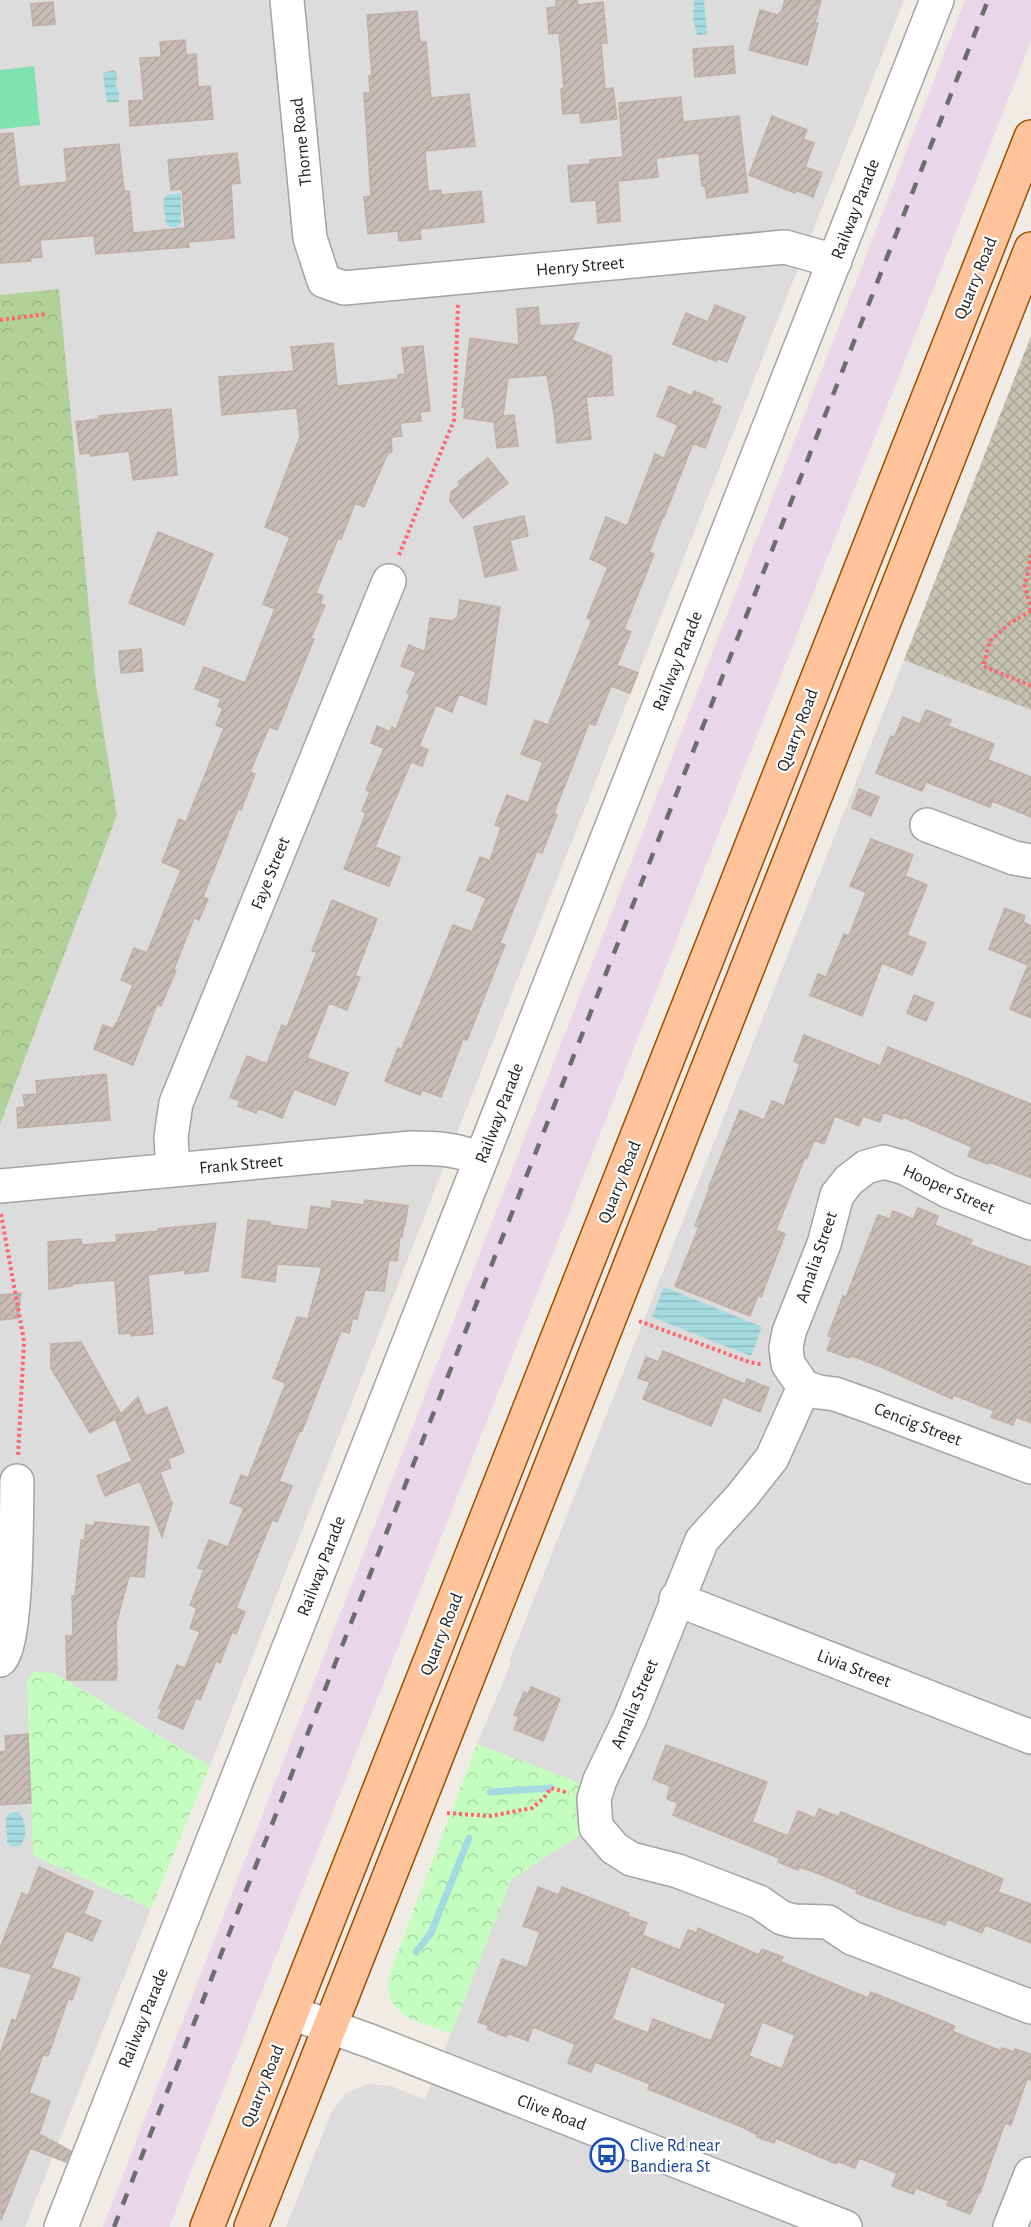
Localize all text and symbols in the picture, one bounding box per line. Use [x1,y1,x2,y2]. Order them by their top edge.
street label: Thorne Road [288,97,316,187]
street label: Railway Parade [829,157,883,262]
street label: Quarry Road [951,235,1001,322]
street label: Henry Street [535,254,625,280]
street label: Railway Parade [650,609,706,714]
street label: Quarry Road [774,686,822,774]
street label: Faye Street [248,834,294,912]
street label: Railway Parade [473,1061,527,1166]
street label: Quarry Road [595,1139,645,1226]
street label: Frank Street [199,1152,284,1178]
street label: Hooper Street [900,1162,997,1218]
street label: Amalia Street [793,1209,841,1305]
street label: Cencig Street [871,1400,964,1450]
street label: Railway Parade [295,1514,349,1619]
street label: Quarry Road [417,1591,467,1678]
street label: Livia Street [814,1647,893,1691]
street label: Amalia Street [608,1657,662,1752]
street label: Railway Parade [116,1966,172,2071]
street label: Quarry Road [238,2043,288,2130]
street label: Clive Road [515,2092,589,2134]
bus stop icon: Clive Rd near Bandiera St [589,2137,625,2173]
place label: Clive Rd near Bandiera St [630,2137,720,2176]

